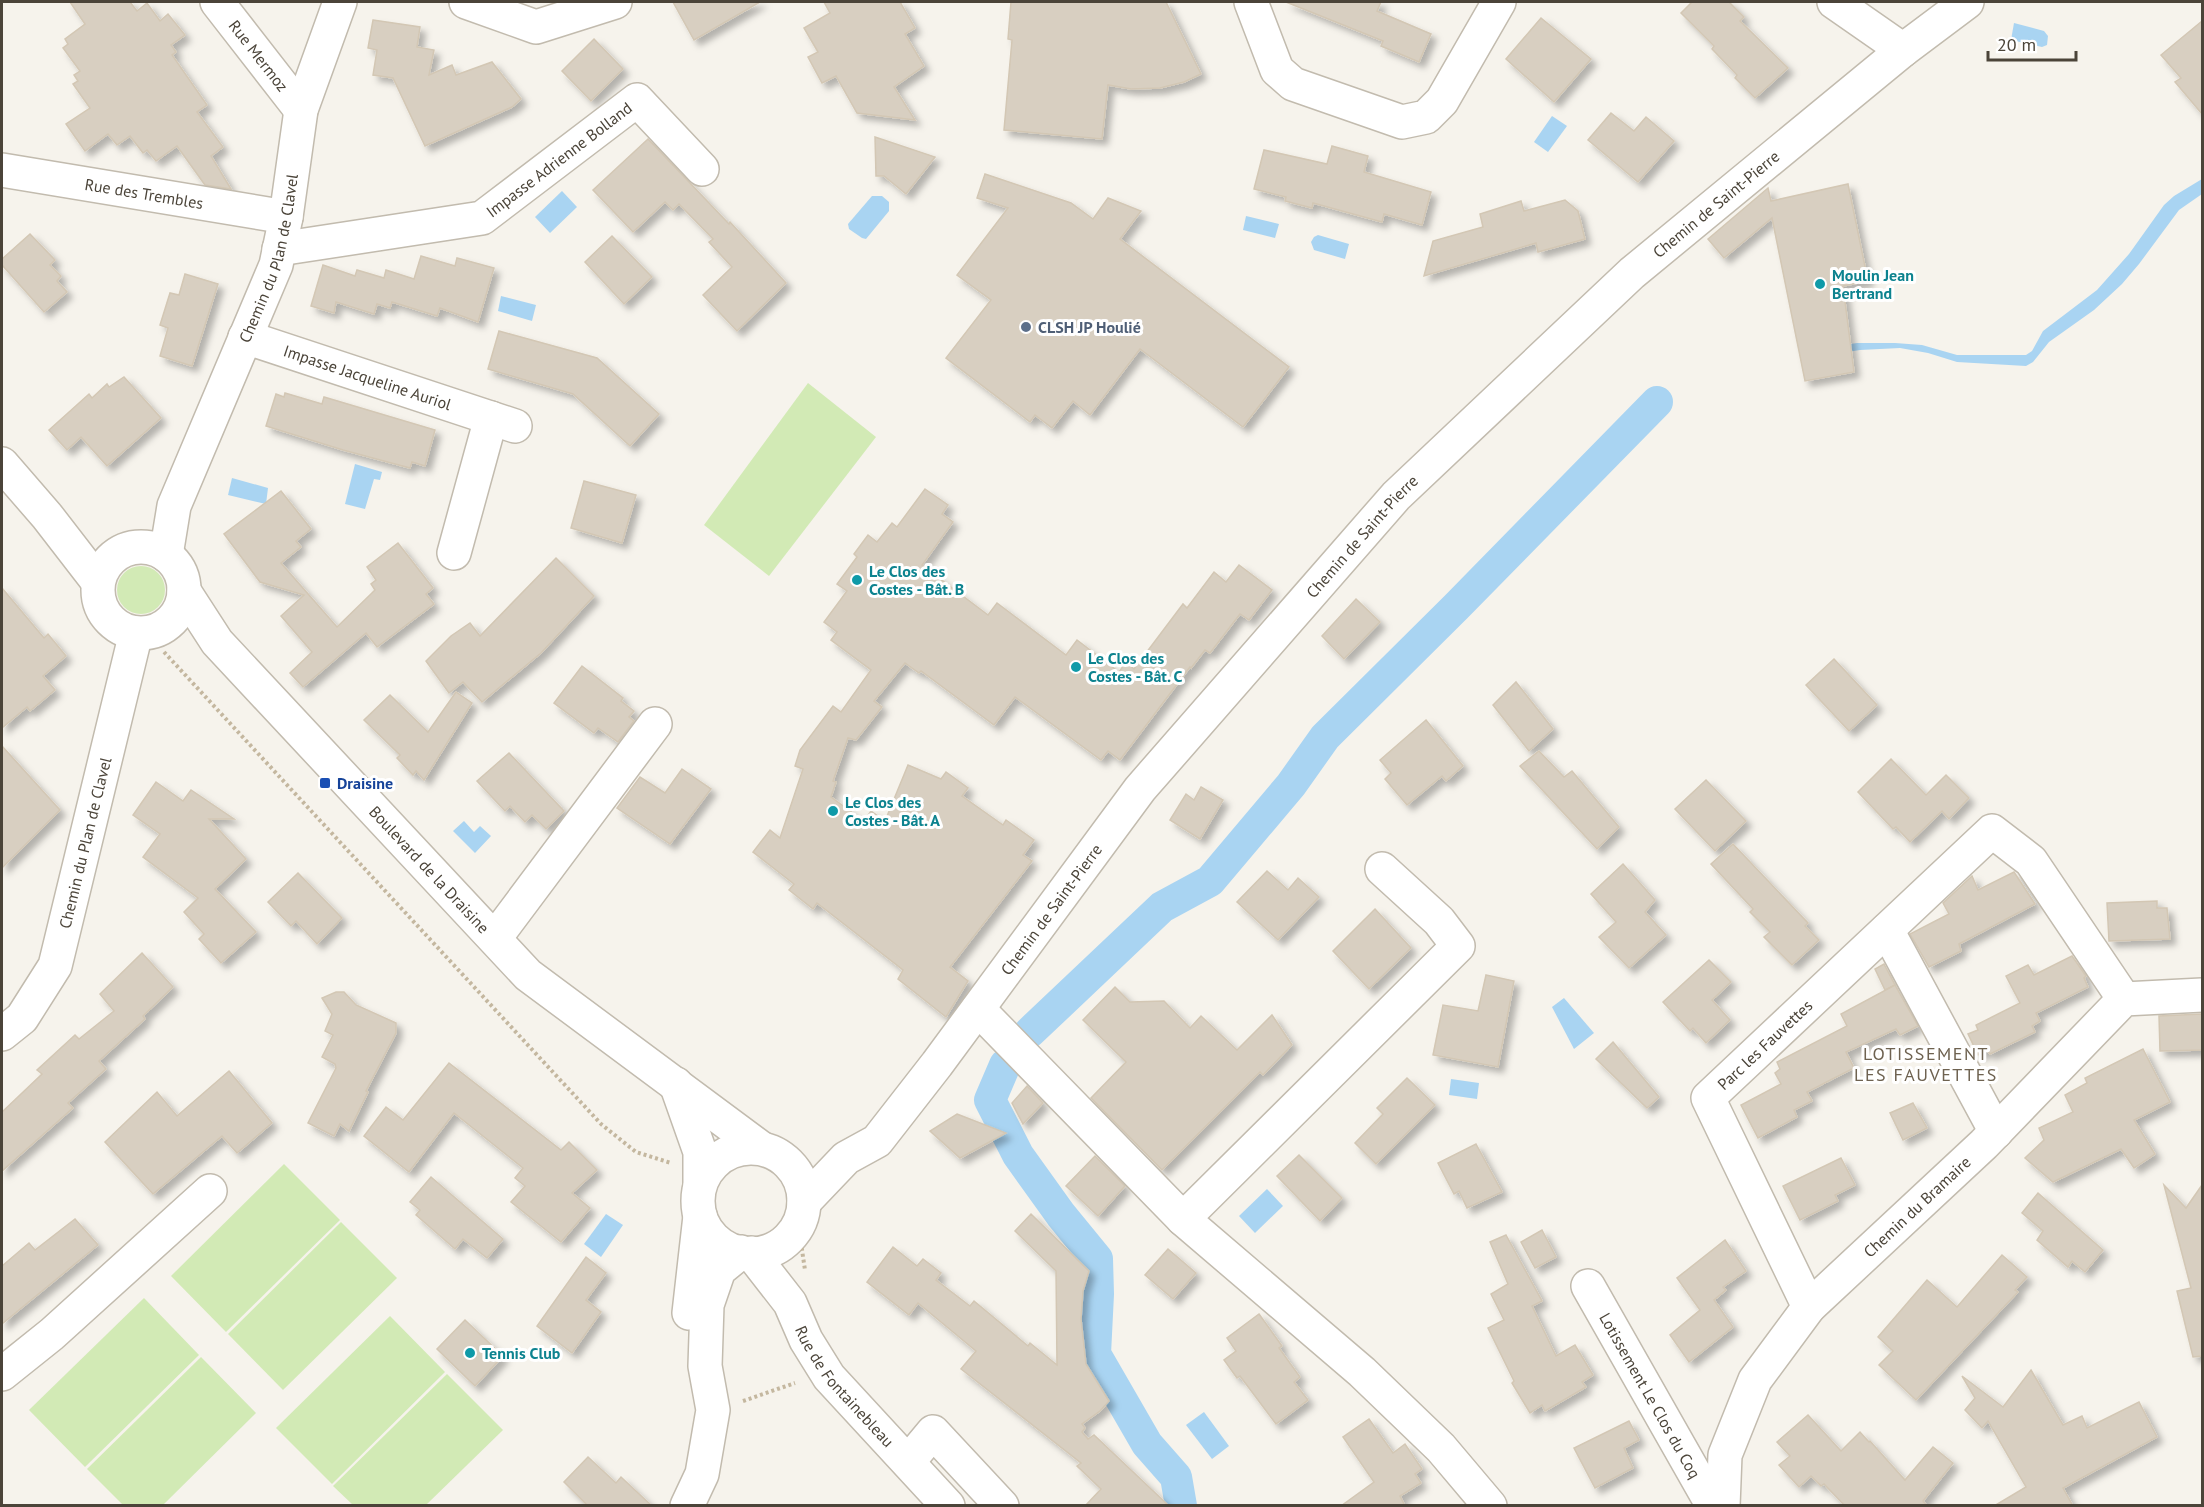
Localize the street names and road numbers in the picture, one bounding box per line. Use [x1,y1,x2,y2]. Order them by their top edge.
street label: Rue Mermoz [225,16,293,95]
street label: Impasse Adrienne Bolland [482,98,636,221]
street label: Chemin de Saint-Pierre [1648,146,1783,262]
street label: Chemin du Plan de Clavel [234,172,302,346]
street label: Rue des Trembles [83,174,205,213]
street label: Impasse Jacqueline Auriol [281,340,454,414]
street label: Chemin de Saint-Pierre [1302,471,1422,602]
street label: Chemin du Plan de Clavel [54,755,115,931]
street label: Boulevard de la Draisine [365,802,494,937]
street label: Chemin de Saint-Pierre [996,840,1106,979]
street label: Parc les Fauvettes [1713,995,1817,1094]
street label: Chemin du Bramaire [1859,1152,1975,1261]
street label: Lotissement Le Clos du Coq [1595,1309,1705,1482]
street label: Rue de Fontainebleau [791,1323,898,1451]

